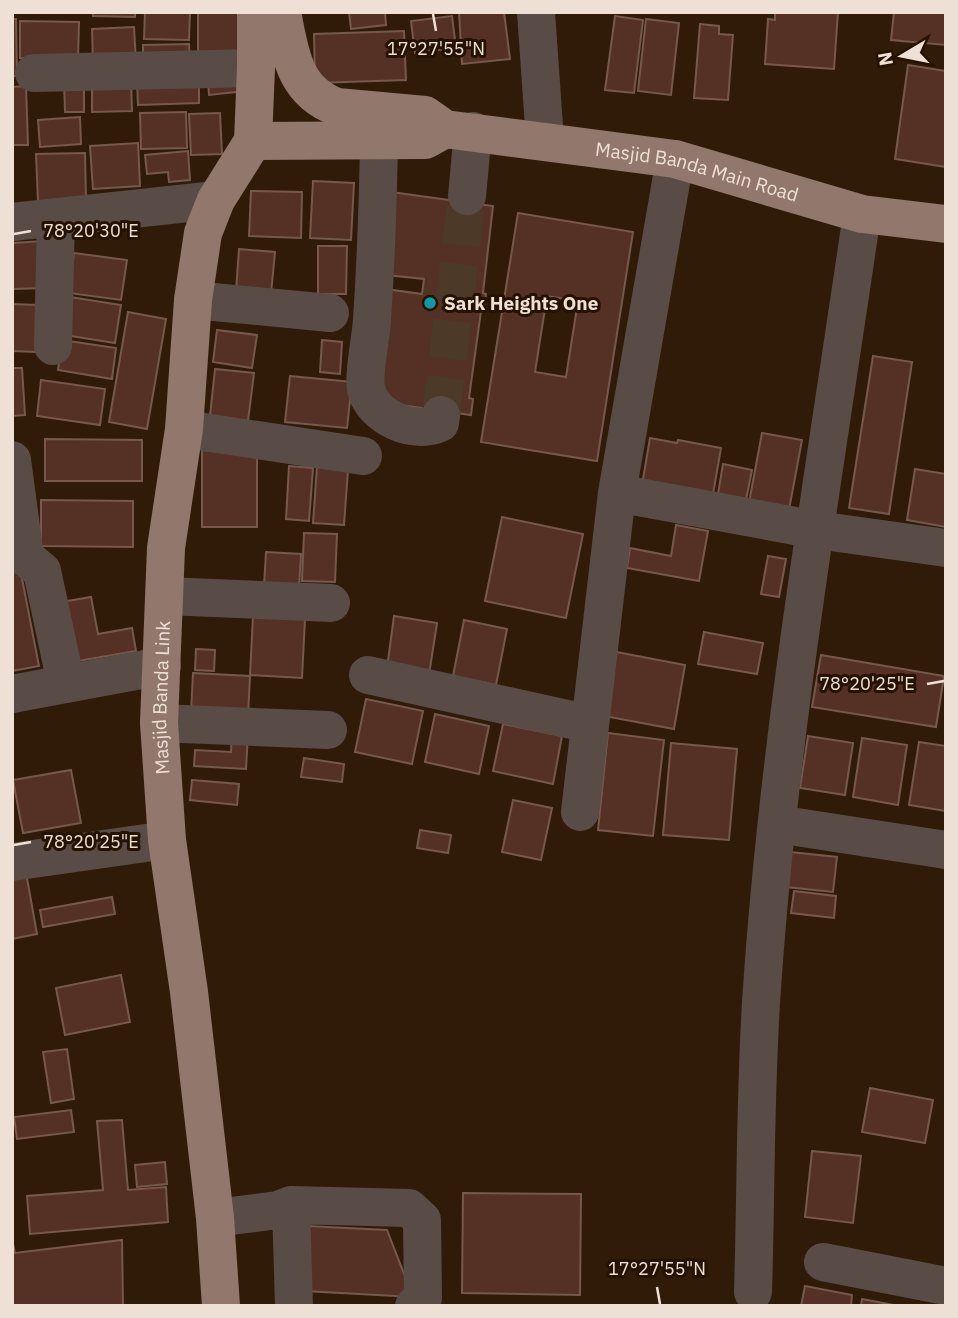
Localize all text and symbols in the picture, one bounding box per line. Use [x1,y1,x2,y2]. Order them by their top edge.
north arrow [867,21,937,91]
text: 17°27'55"N [387,37,485,60]
text: N [872,50,898,68]
street label: Masjid Banda Main Road [594,137,801,207]
text: 78°20'30"E [43,219,139,242]
place label: Sark Heights One [444,291,598,315]
marker: Sark Heights One [422,295,438,311]
street label: Masjid Banda Link [147,620,175,775]
text: 78°20'25"E [819,672,915,695]
text: 78°20'25"E [43,830,139,853]
text: 17°27'55"N [608,1257,706,1280]

